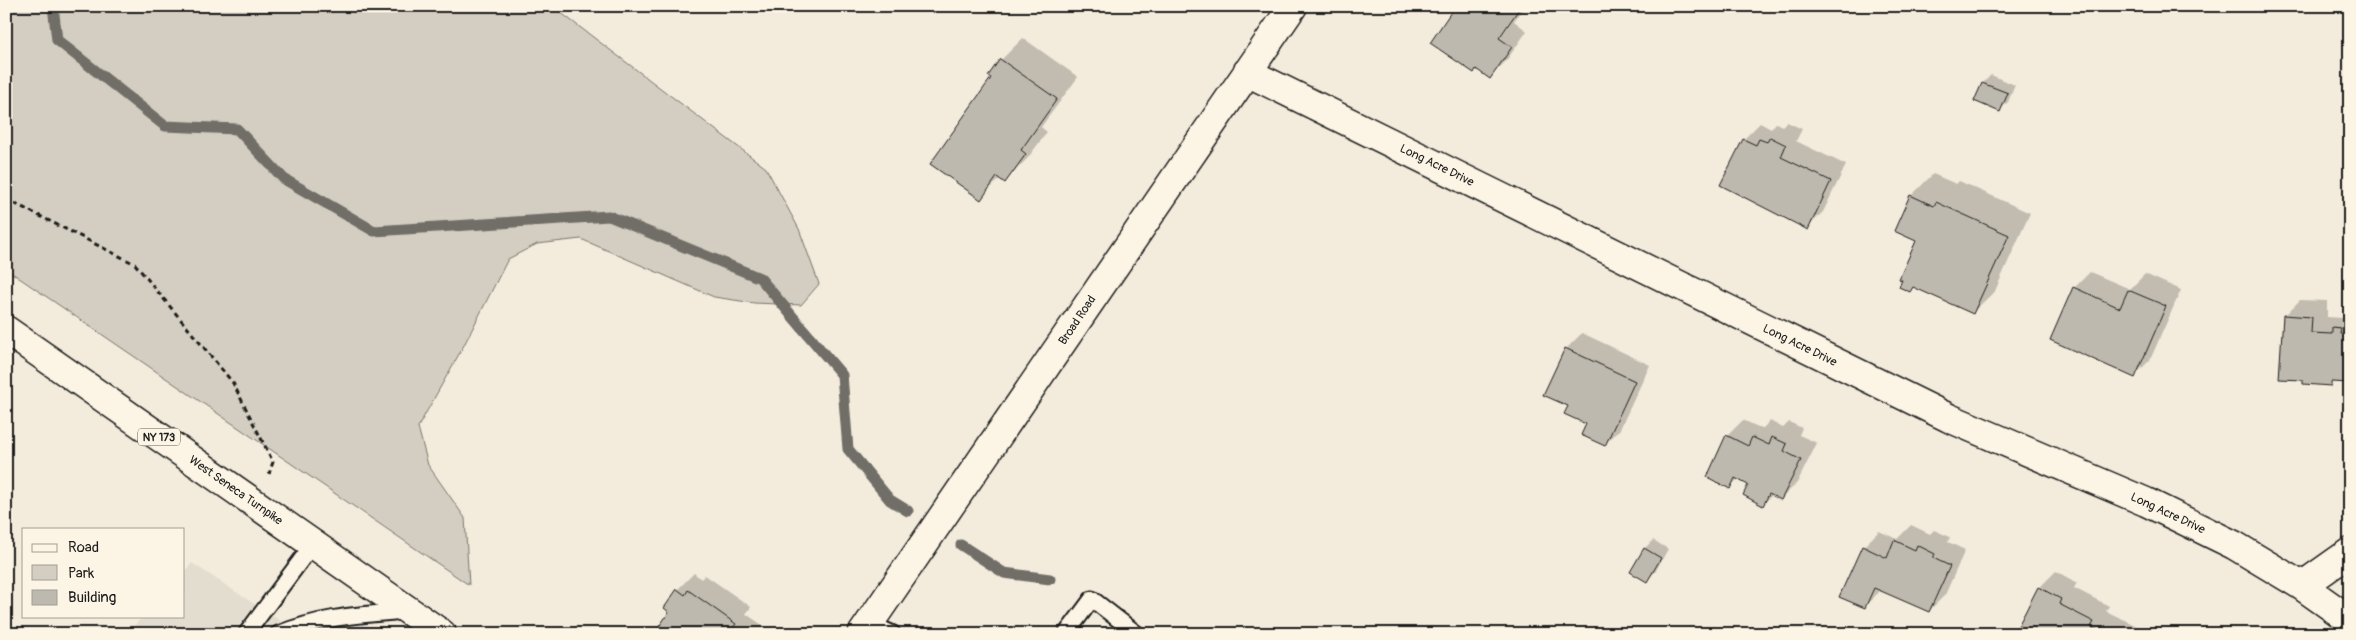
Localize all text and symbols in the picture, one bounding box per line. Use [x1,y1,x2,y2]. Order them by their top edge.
street label: Long Acre Drive [1397,141,1476,190]
street label: Broad Road [1055,293,1099,348]
street label: Long Acre Drive [1760,321,1839,370]
road number: NY 173 [138,428,180,446]
street label: West Seneca Turnpike [186,452,285,528]
street label: Long Acre Drive [2128,490,2208,537]
legend [22,528,185,618]
text: Road [68,538,99,557]
text: Park [68,564,95,583]
text: Building [68,588,116,607]

